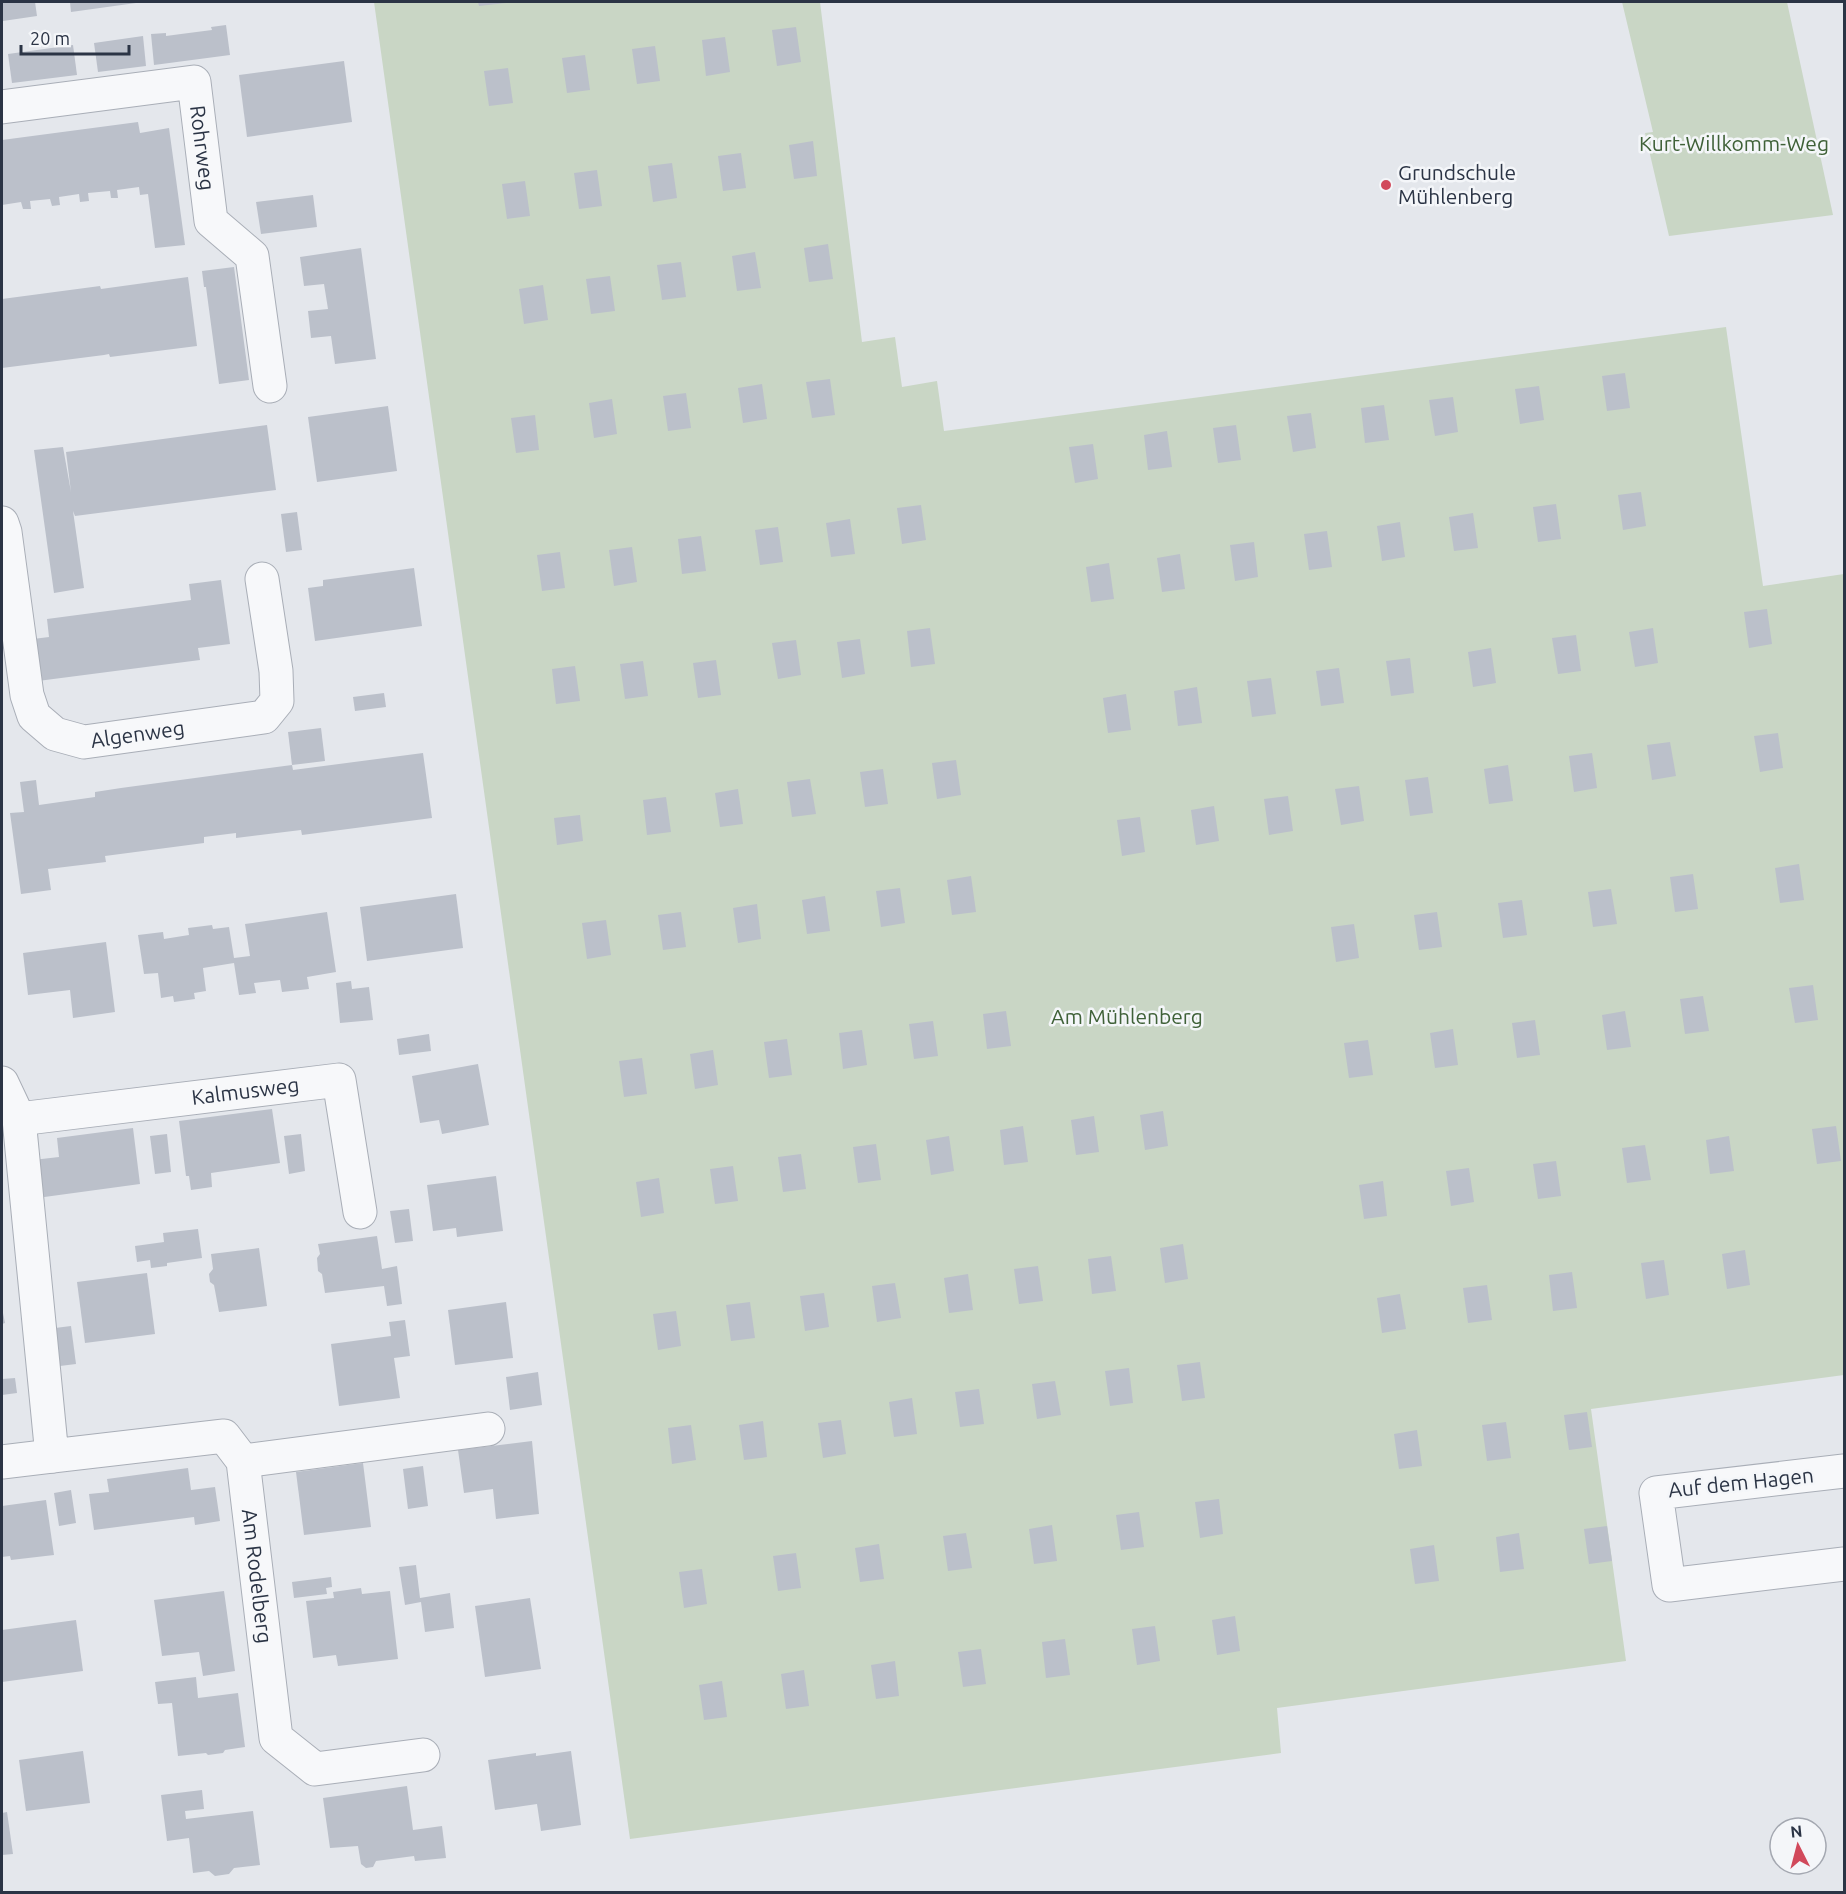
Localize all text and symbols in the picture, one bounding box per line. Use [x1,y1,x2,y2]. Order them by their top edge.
scale bar [21,18,129,56]
text: 20 m [30,28,70,48]
street label: Rohrweg [186,104,220,192]
park label: Kurt-Willkomm-Weg [1639,131,1829,155]
place label: Grundschule Mühlenberg [1398,160,1516,208]
marker: Grundschule Mühlenberg [1379,178,1393,192]
street label: Algenweg [89,715,186,752]
park label: Am Mühlenberg [1051,1004,1203,1028]
street label: Kalmusweg [190,1072,300,1109]
street label: Auf dem Hagen [1667,1462,1815,1502]
street label: Am Rodelberg [238,1508,278,1645]
north arrow [1768,1816,1828,1876]
text: N [1790,1822,1803,1841]

